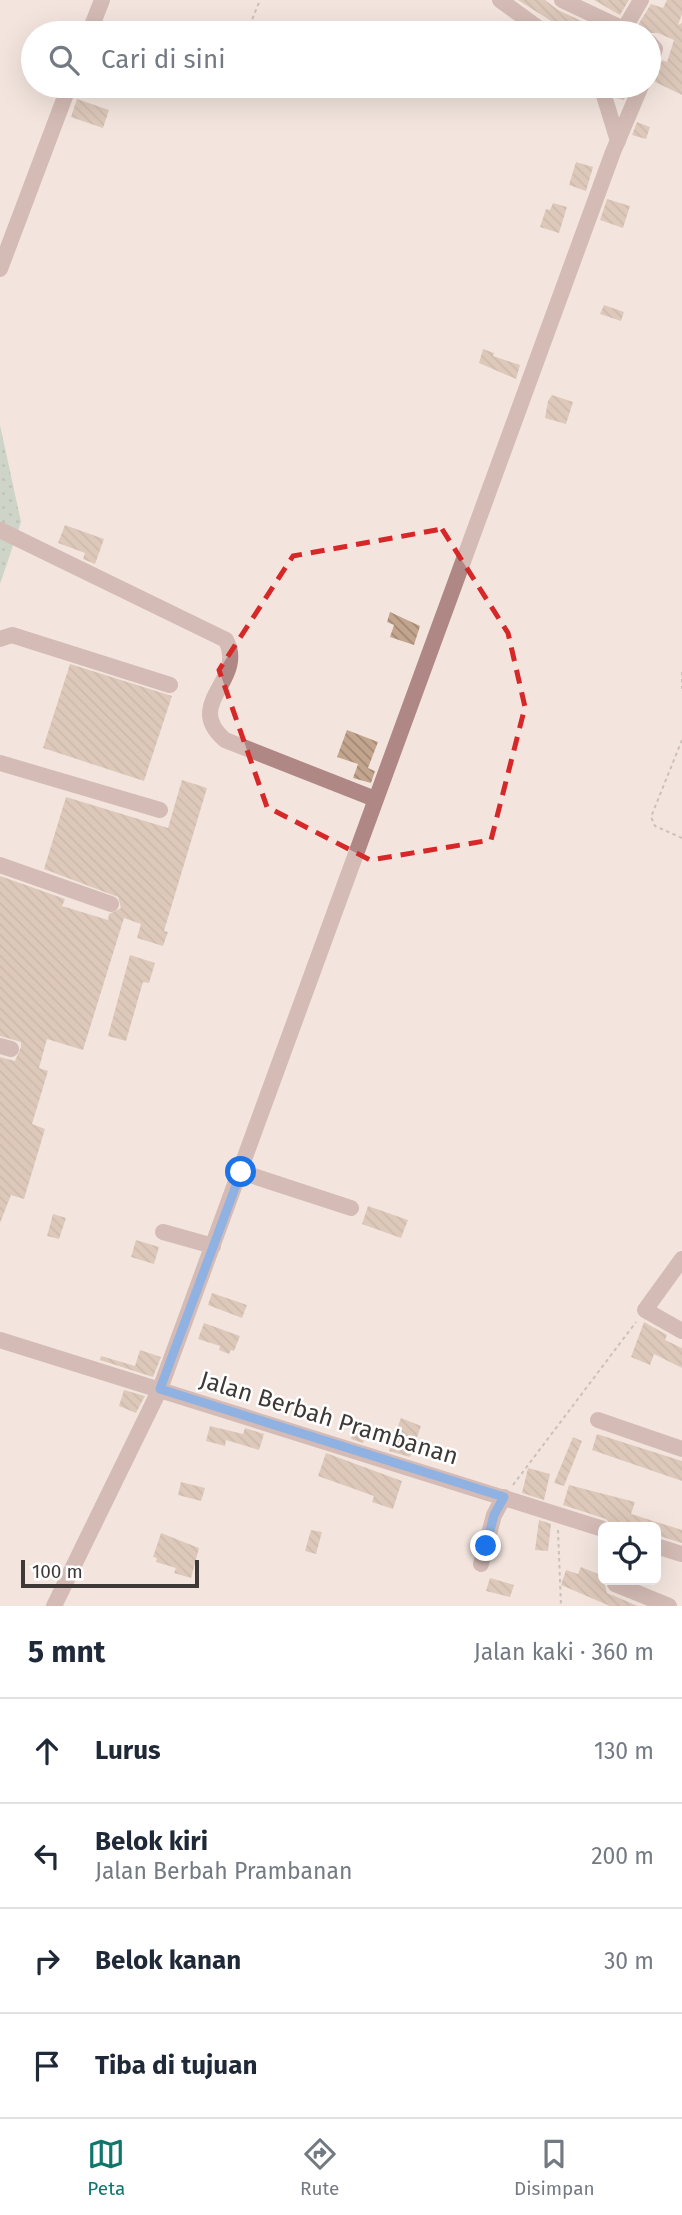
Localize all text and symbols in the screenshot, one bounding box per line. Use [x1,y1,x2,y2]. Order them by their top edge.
search box [21,21,661,98]
icon: search [45,41,83,79]
text: Cari di sini [101,44,226,75]
route start [225,1156,256,1187]
street label: Jalan Berbah Prambanan [196,1365,462,1471]
map controls [598,1522,661,1585]
button: locate [598,1522,661,1585]
route end [470,1530,501,1561]
scale bar [21,1557,200,1589]
text: 100 m [32,1560,83,1583]
text: 5 mnt [28,1634,105,1670]
text: Jalan kaki · 360 m [474,1638,654,1666]
icon: ahead [28,1732,66,1770]
text: Lurus [95,1735,161,1766]
text: 130 m [594,1737,654,1765]
text: Belok kiri [95,1826,208,1857]
icon: left [28,1837,66,1875]
text: 200 m [591,1842,654,1870]
text: Jalan Berbah Prambanan [95,1857,353,1885]
icon: right [28,1942,66,1980]
text: Belok kanan [95,1945,241,1976]
text: 30 m [604,1947,654,1975]
icon: arrive [28,2047,66,2085]
text: Tiba di tujuan [95,2050,257,2081]
tab: Peta [87,2135,125,2200]
tab: Rute [300,2135,339,2200]
tab: Disimpan [514,2135,595,2200]

